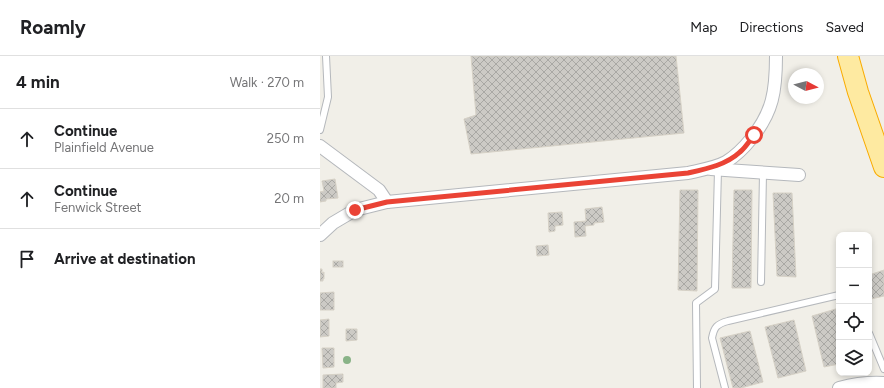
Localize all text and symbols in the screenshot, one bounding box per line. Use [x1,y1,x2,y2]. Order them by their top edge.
text: Roamly [20,16,86,39]
text: Map [690,19,718,36]
text: Directions [740,19,803,36]
text: Saved [825,19,864,36]
north arrow [788,68,824,104]
text: 4 min [16,72,60,92]
text: Walk · 270 m [230,75,304,90]
text: Continue [54,122,117,140]
route start [745,126,763,144]
icon: ahead [16,128,38,150]
text: 250 m [267,131,304,146]
text: Plainfield Avenue [54,140,154,155]
text: Continue [54,182,117,200]
icon: ahead [16,188,38,210]
text: 20 m [274,191,304,206]
text: Fenwick Street [54,200,141,215]
route end [346,201,364,219]
map controls [836,232,872,376]
button: + [836,232,872,268]
icon: arrive [16,248,38,270]
text: Arrive at destination [54,250,195,268]
button: − [836,268,872,304]
button: locate [836,304,872,340]
button: layers [836,340,872,376]

